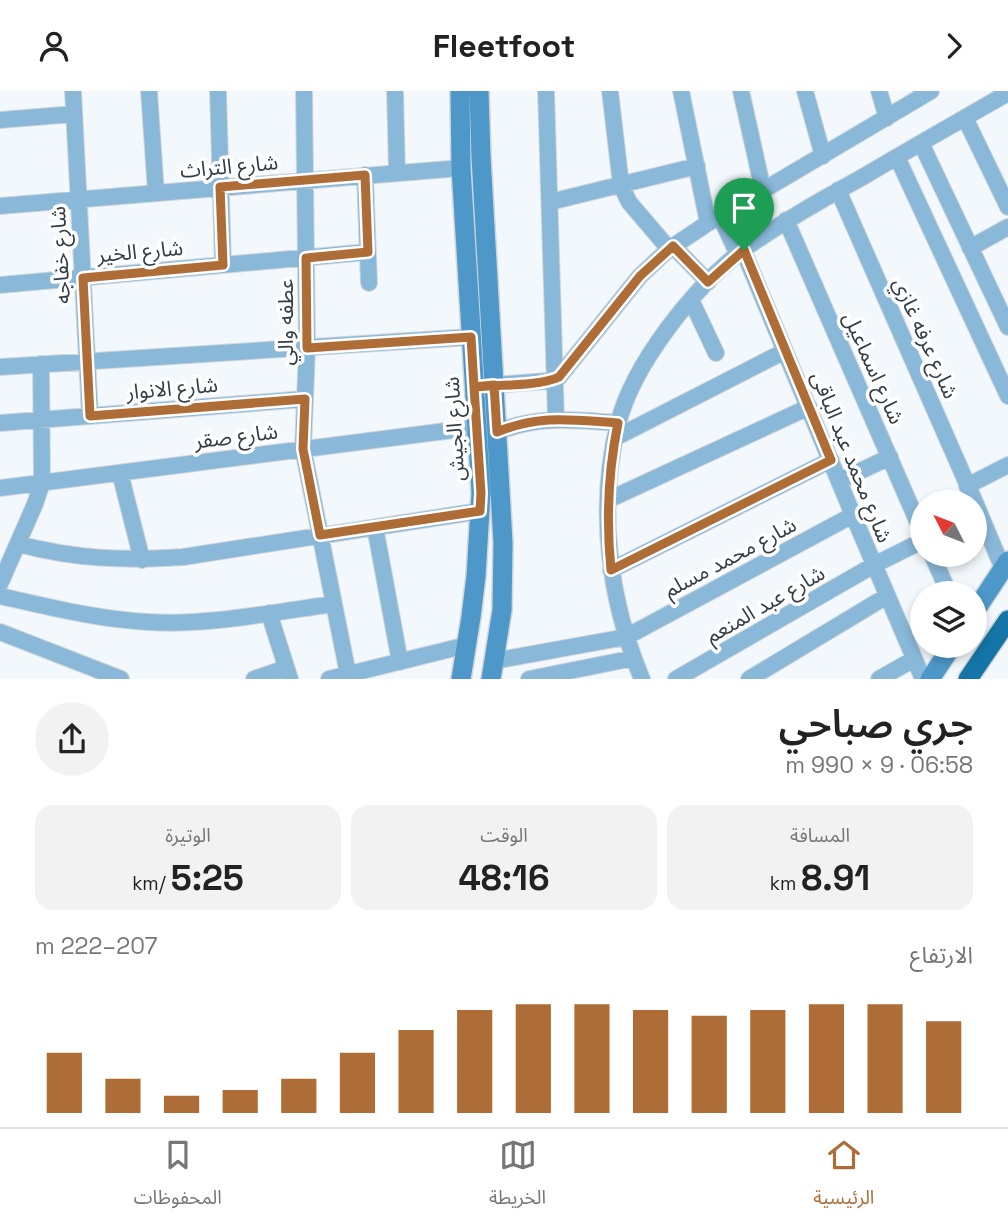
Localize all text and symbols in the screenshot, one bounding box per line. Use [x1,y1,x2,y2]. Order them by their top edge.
text: Fleetfoot [433,26,575,66]
icon: person [35,27,73,65]
icon: forward [935,27,973,65]
street label: شارع التراث [179,148,279,186]
pin [714,178,774,250]
icon: arrive [725,189,763,227]
street label: شارع خفاجه [44,205,78,305]
street label: شارع الخير [95,234,184,270]
street label: شارع عرفه غازي [885,273,965,404]
street label: عطفه والي [272,279,301,365]
street label: شارع اسماعيل [835,308,911,429]
street label: شارع محمد عبد الباقى [803,367,899,547]
street label: شارع الانوار [124,371,219,408]
street label: شارع الجيش [438,376,472,482]
street label: شارع صقر [192,417,280,457]
north arrow [910,490,987,567]
map controls [910,490,987,658]
street label: شارع محمد مسلم [659,511,802,605]
street label: شارع عبد المنعم [701,559,830,651]
button: layers [910,581,987,658]
text: جري صباحي [779,700,973,748]
button: share [35,702,109,776]
text: 06:58 · 9 × 990 m [785,750,973,780]
text: الوتيرة [165,823,211,848]
text: الوقت [480,823,528,848]
text: المسافة [790,823,850,848]
text: 5:25 [171,856,244,900]
text: 48:16 [458,856,550,900]
text: 8.91 [801,856,870,900]
text: /km [132,871,171,896]
text: km [770,871,801,896]
text: 207–222 m [35,931,157,961]
text: الارتفاع [910,940,973,970]
tab: المحفوظات [134,1136,222,1218]
tab: الخريطة [489,1136,546,1218]
tab: الرئيسية [813,1136,874,1218]

